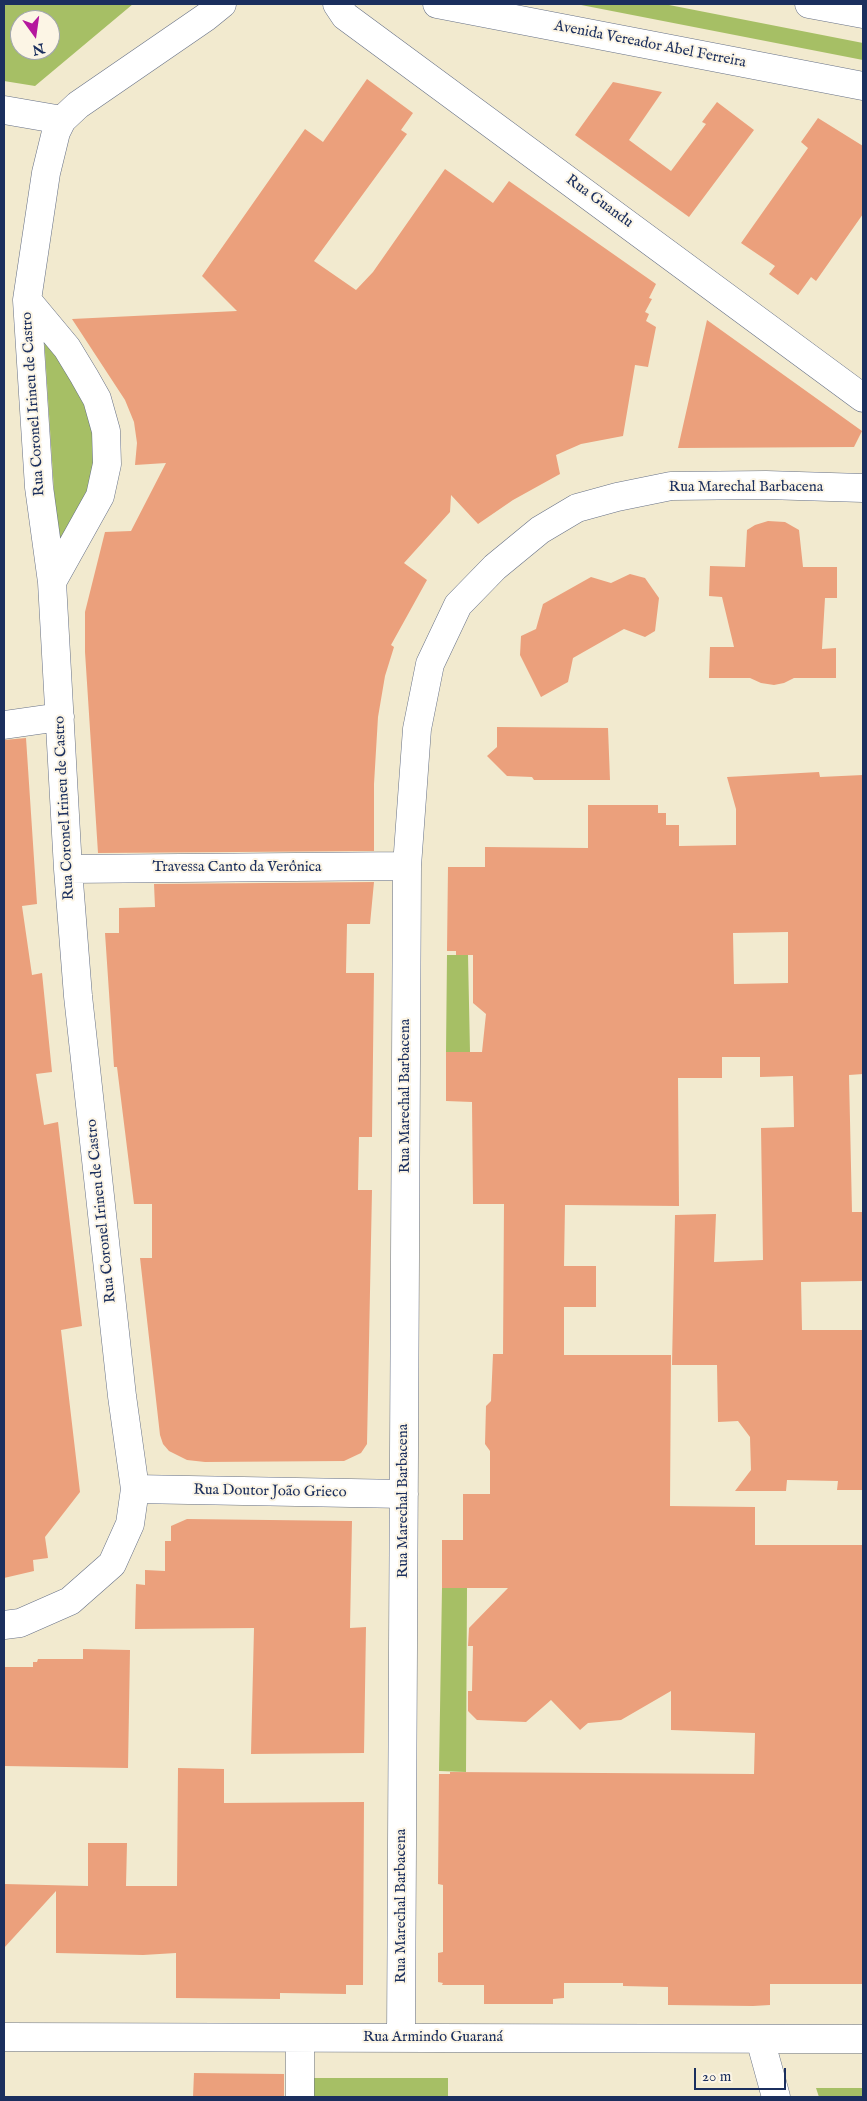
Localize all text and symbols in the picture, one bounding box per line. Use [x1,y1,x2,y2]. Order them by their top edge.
north arrow [10,10,60,60]
street label: Avenida Vereador Abel Ferreira [552,18,748,72]
text: N [30,38,46,59]
street label: Rua Guandu [562,172,636,232]
street label: Rua Coronel Irineu de Castro [19,311,49,497]
street label: Rua Marechal Barbacena [669,479,823,497]
street label: Rua Coronel Irineu de Castro [51,715,79,901]
street label: Travessa Canto da Verônica [152,859,322,877]
street label: Rua Marechal Barbacena [397,1019,415,1173]
street label: Rua Coronel Irineu de Castro [83,1118,121,1304]
street label: Rua Marechal Barbacena [395,1424,413,1578]
street label: Rua Doutor João Grieco [193,1482,347,1502]
street label: Rua Marechal Barbacena [393,1829,411,1983]
street label: Rua Armindo Guaraná [363,2029,503,2047]
scale bar [697,2058,790,2090]
text: 20 m [702,2067,731,2086]

